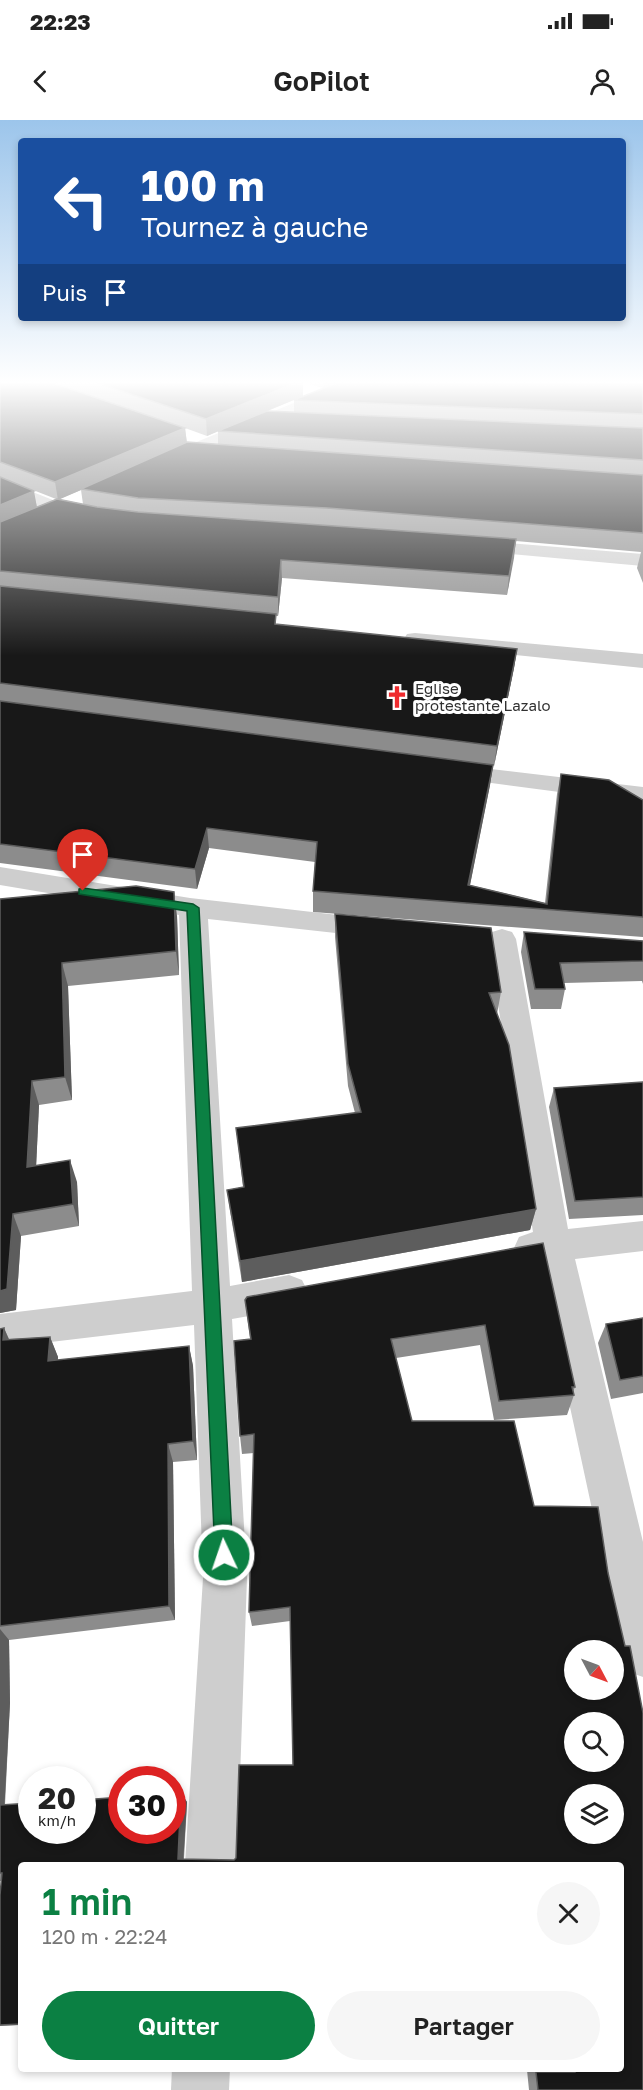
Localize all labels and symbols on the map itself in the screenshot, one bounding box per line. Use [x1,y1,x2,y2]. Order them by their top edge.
place label: Eglise protestante Lazalo [415,679,551,714]
church icon: Eglise protestante Lazalo [384,684,410,710]
pin [57,829,108,891]
position arrow [192,1523,256,1587]
north arrow [564,1640,624,1700]
speed limit sign: 30 [108,1766,186,1844]

